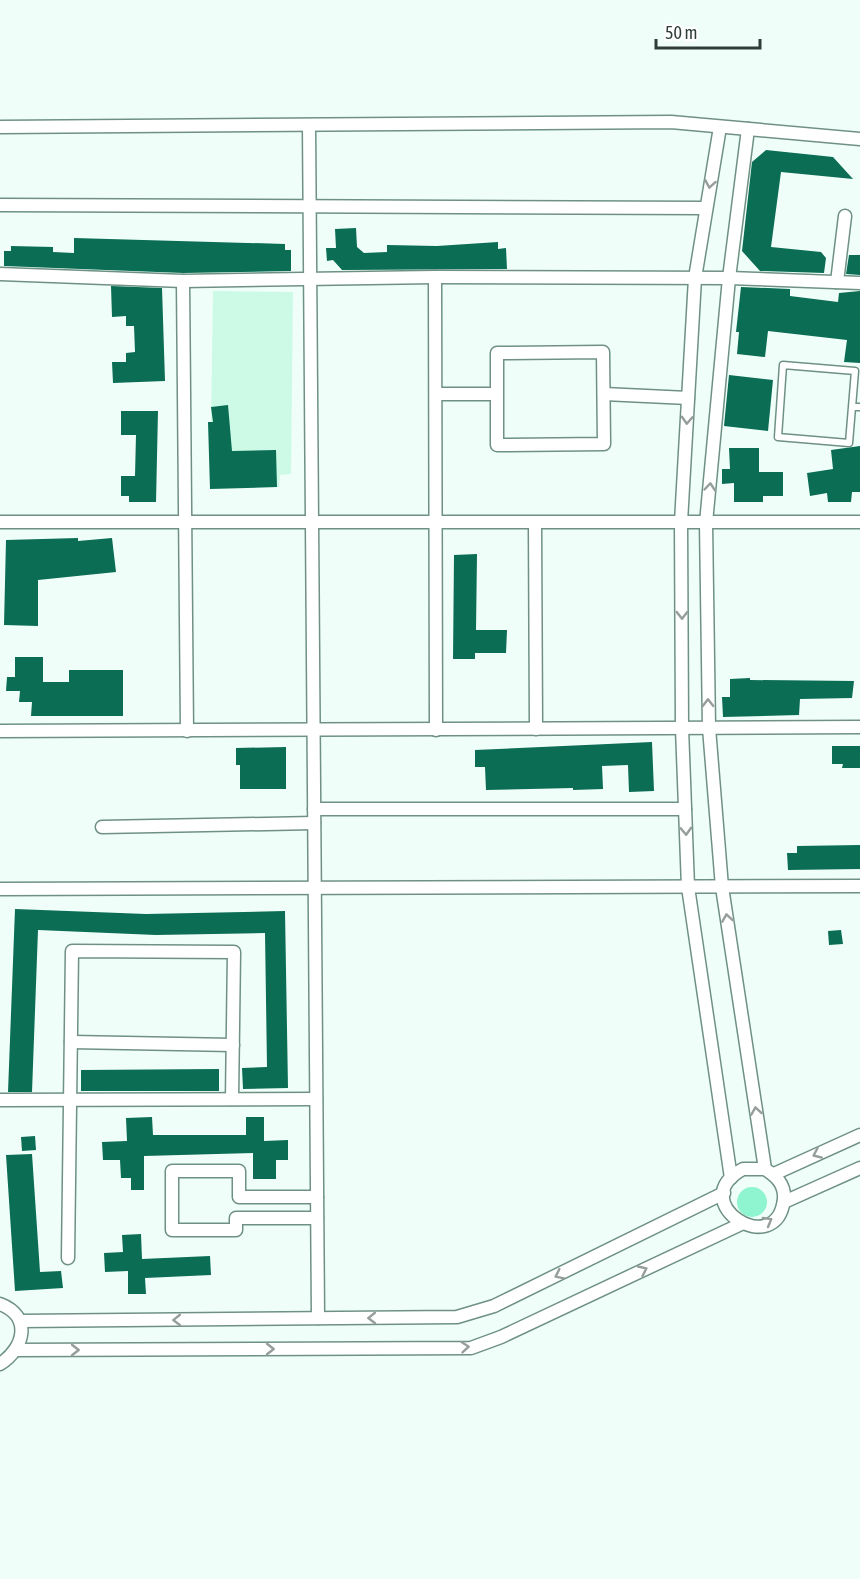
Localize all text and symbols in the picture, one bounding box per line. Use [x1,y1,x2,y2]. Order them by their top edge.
scale bar [656,12,760,50]
text: 50 m [665,22,697,43]
one-way arrow [704,179,717,189]
one-way arrow [680,415,693,424]
one-way arrow [703,483,716,492]
one-way arrow [676,610,688,619]
one-way arrow [702,699,715,708]
one-way arrow [680,826,692,835]
one-way arrow [722,913,734,923]
one-way arrow [751,1106,763,1115]
one-way arrow [812,1147,823,1159]
one-way arrow [762,1217,772,1228]
one-way arrow [637,1266,648,1278]
one-way arrow [554,1267,565,1279]
one-way arrow [368,1312,377,1324]
one-way arrow [173,1314,182,1326]
one-way arrow [460,1341,469,1354]
one-way arrow [265,1343,274,1355]
one-way arrow [70,1344,79,1356]

